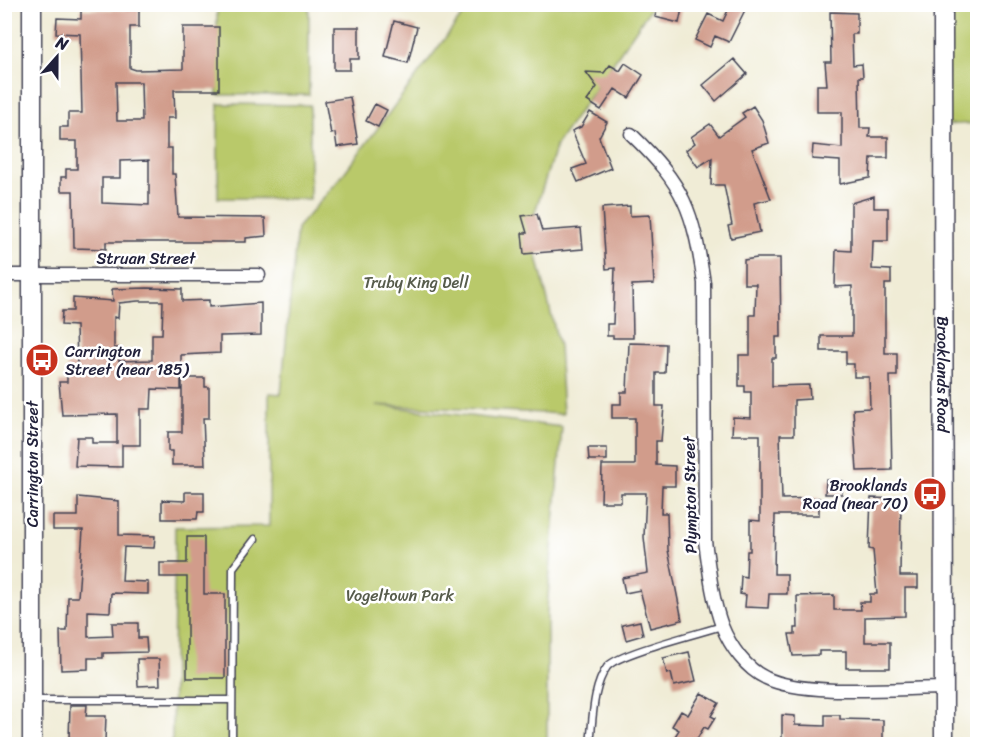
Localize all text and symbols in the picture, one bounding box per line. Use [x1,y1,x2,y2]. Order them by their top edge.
north arrow [27,27,87,87]
text: N [51,28,73,59]
street label: Struan Street [96,244,196,273]
park label: Truby King Dell [364,268,469,297]
street label: Brooklands Road [929,316,958,434]
place label: Carrington Street (near 185) [65,337,190,384]
bus stop icon: Carrington Street (near 185) [24,342,60,378]
street label: Carrington Street [18,400,47,527]
street label: Plympton Street [674,436,706,554]
place label: Brooklands Road (near 70) [803,471,908,518]
bus stop icon: Brooklands Road (near 70) [912,476,948,512]
park label: Vogeltown Park [346,581,455,610]

